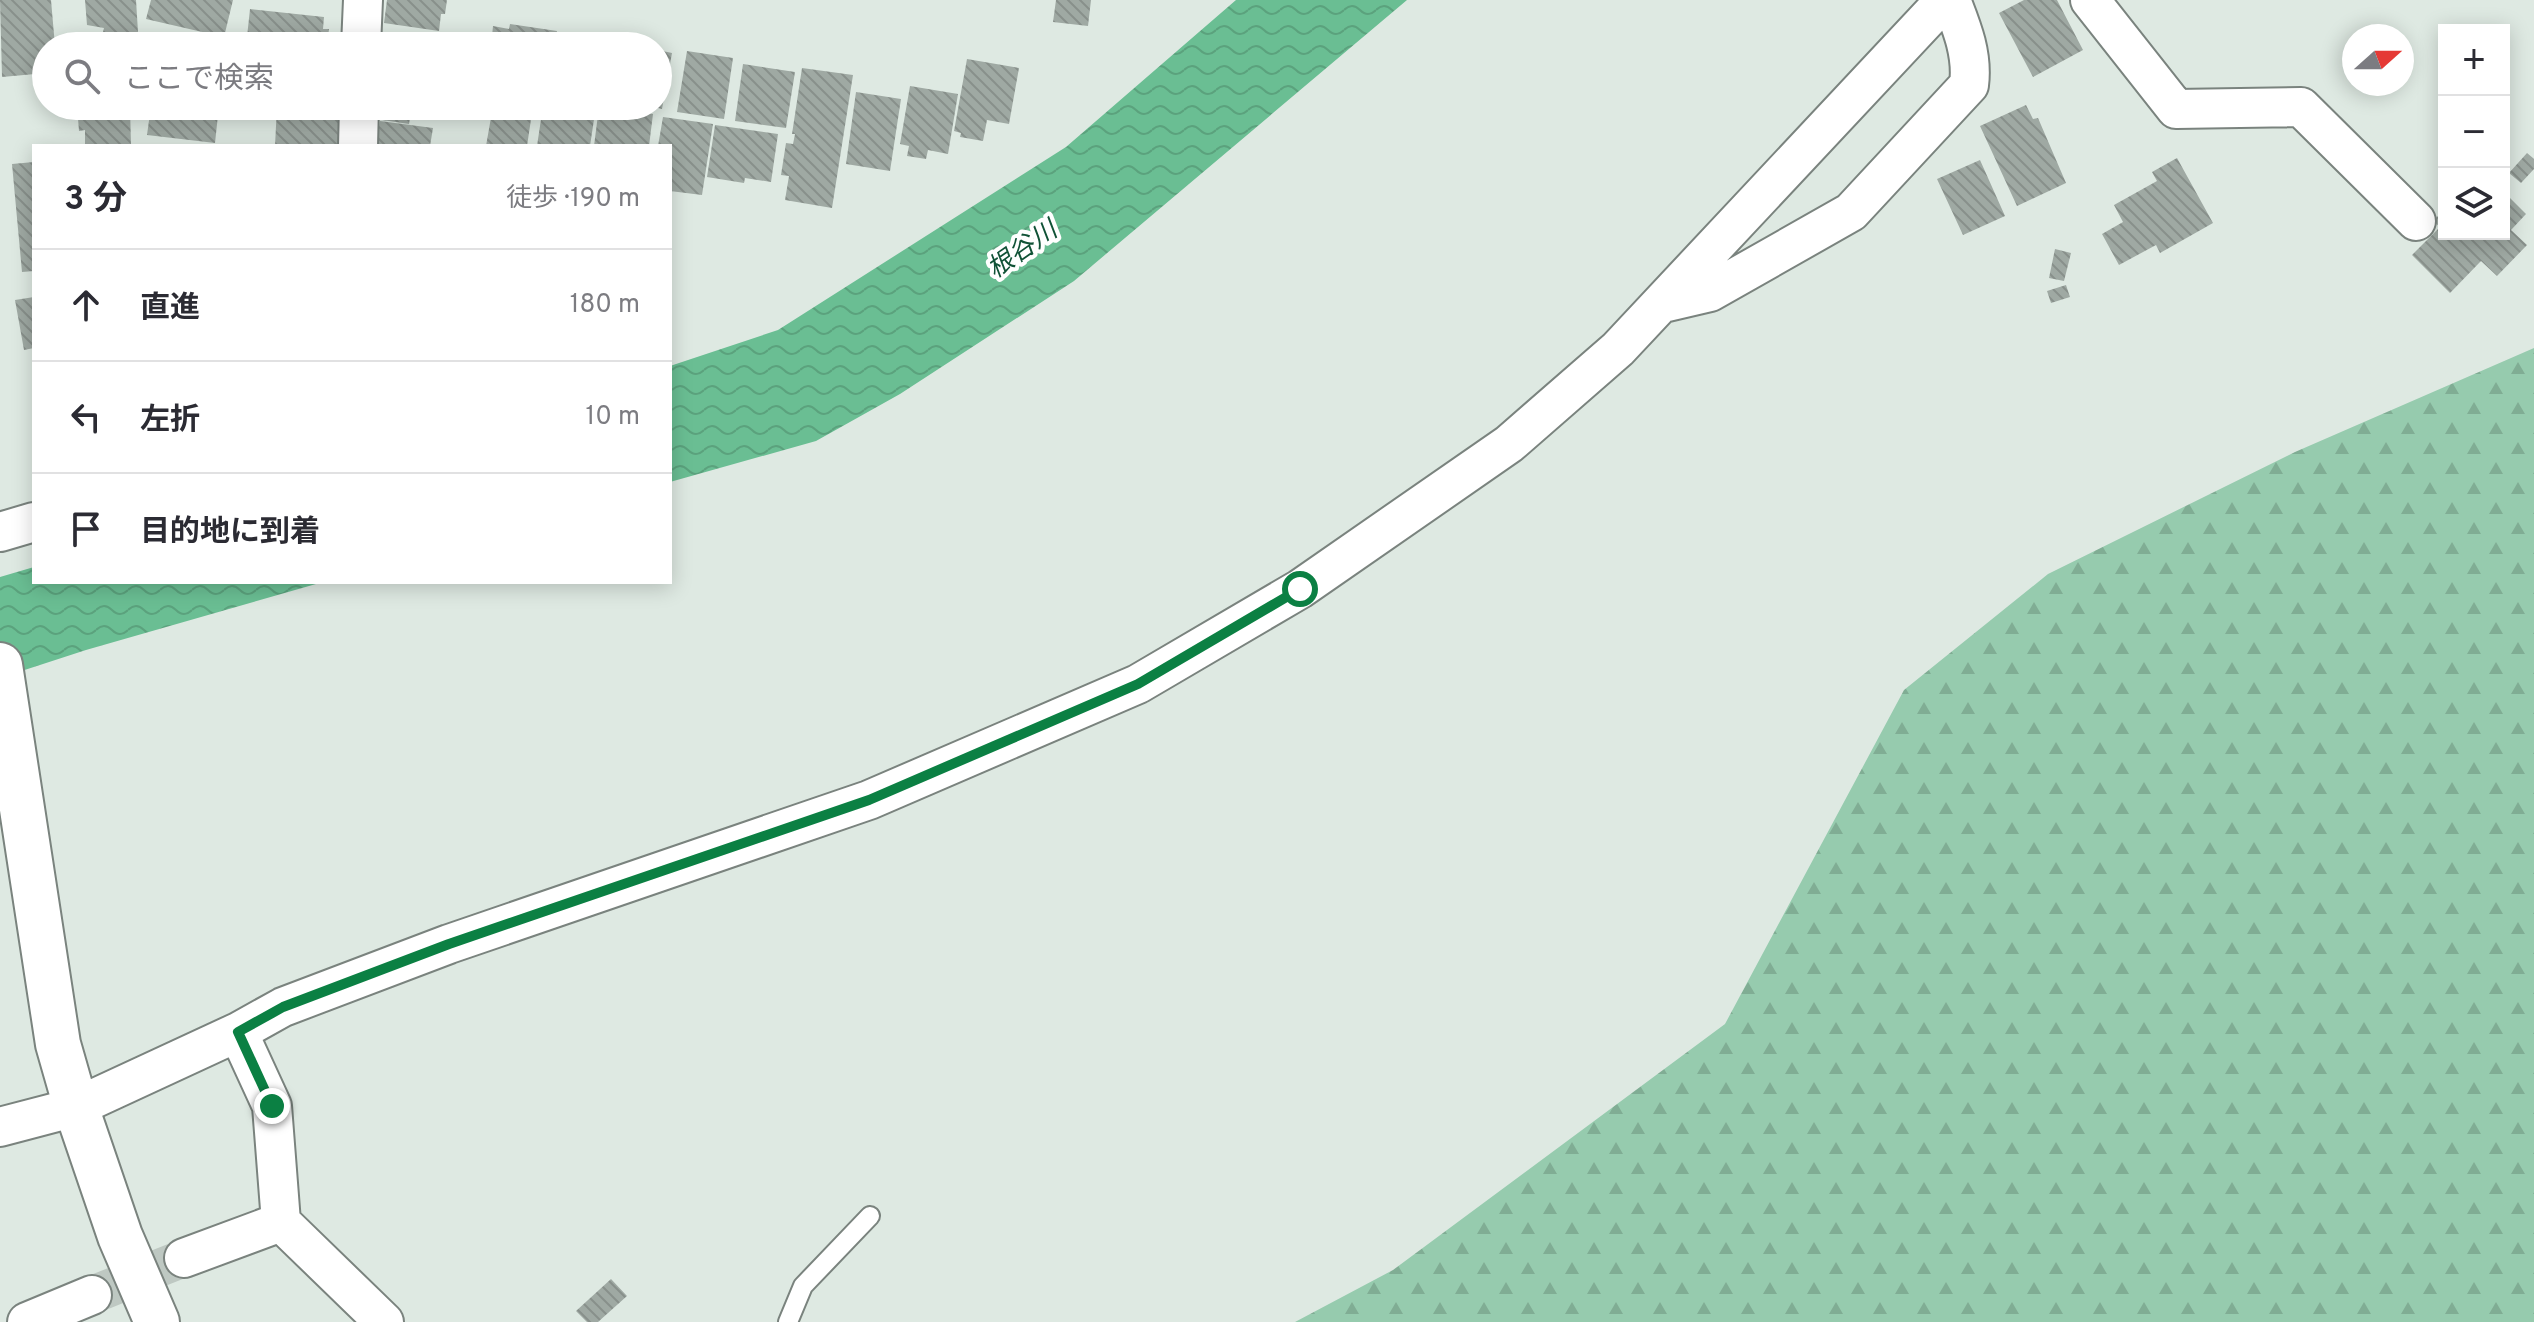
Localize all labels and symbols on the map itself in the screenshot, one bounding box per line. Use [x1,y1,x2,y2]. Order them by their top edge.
north arrow [2342,24,2414,96]
water label: 根谷川 [982,213,1067,287]
route start [1282,571,1318,607]
route end [254,1088,290,1124]

